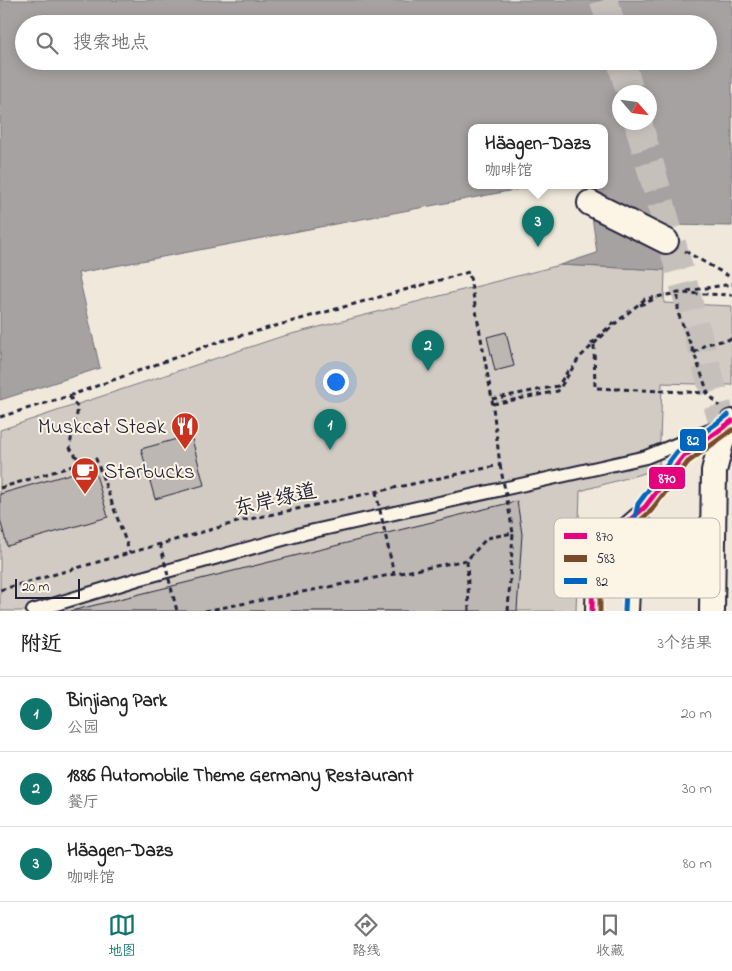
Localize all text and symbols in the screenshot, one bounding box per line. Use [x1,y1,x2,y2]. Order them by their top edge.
search box [15,15,717,70]
icon: search [33,29,61,57]
text: 搜索地点 [73,30,149,57]
north arrow [612,85,657,130]
popup [468,124,608,189]
text: Häagen-Dazs [485,131,591,158]
text: 咖啡馆 [485,159,533,183]
pin: 3 [522,206,554,247]
pin: 2 [412,330,444,371]
your location [323,369,349,395]
pin: 1 [314,409,346,450]
restaurant icon: Muskcat Steak [170,411,200,450]
place label: Muskcat Steak [38,413,167,443]
line badge: 82 [679,428,707,452]
text: 82 [686,431,699,452]
cafe icon: Starbucks [70,456,100,495]
place label: Starbucks [104,458,195,488]
line badge: 870 [648,466,686,490]
text: 870 [657,469,676,490]
street label: 东岸绿道 [231,477,320,525]
legend [554,518,720,598]
text: 870 [596,527,613,548]
text: 583 [596,549,615,570]
text: 82 [596,572,608,593]
scale bar [15,576,80,599]
text: 20 m [22,577,49,598]
text: 附近 [20,630,62,660]
text: 3个结果 [657,632,712,656]
text: Binjiang Park [67,688,167,715]
text: 1 [33,702,39,726]
text: 20 m [681,702,712,726]
text: 公园 [67,716,99,740]
text: 1886 Automobile Theme Germany Restaurant [67,763,414,790]
text: 2 [32,777,40,801]
text: 30 m [682,777,712,801]
text: 餐厅 [67,791,99,815]
text: Häagen-Dazs [67,838,173,865]
text: 3 [33,852,39,876]
text: 80 m [683,852,712,876]
text: 咖啡馆 [67,866,115,890]
tab: 地图 [108,911,136,962]
tab: 路线 [352,911,380,962]
tab: 收藏 [596,911,624,962]

